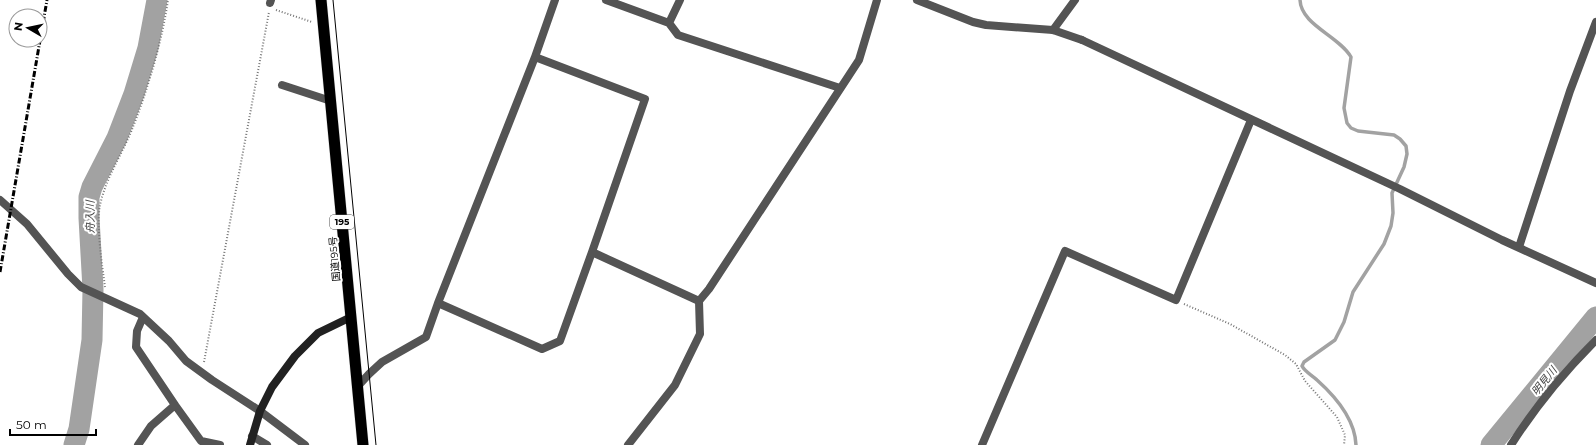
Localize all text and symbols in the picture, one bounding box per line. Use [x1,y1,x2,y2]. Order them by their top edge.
north arrow [8,8,48,48]
text: N [11,21,26,32]
water label: 舟入川 [83,200,97,234]
road number: 195 [330,215,354,229]
street label: 国道195号 [326,236,343,282]
water label: 明見川 [1528,363,1560,398]
scale bar [10,411,96,437]
text: 50 m [16,417,47,432]

